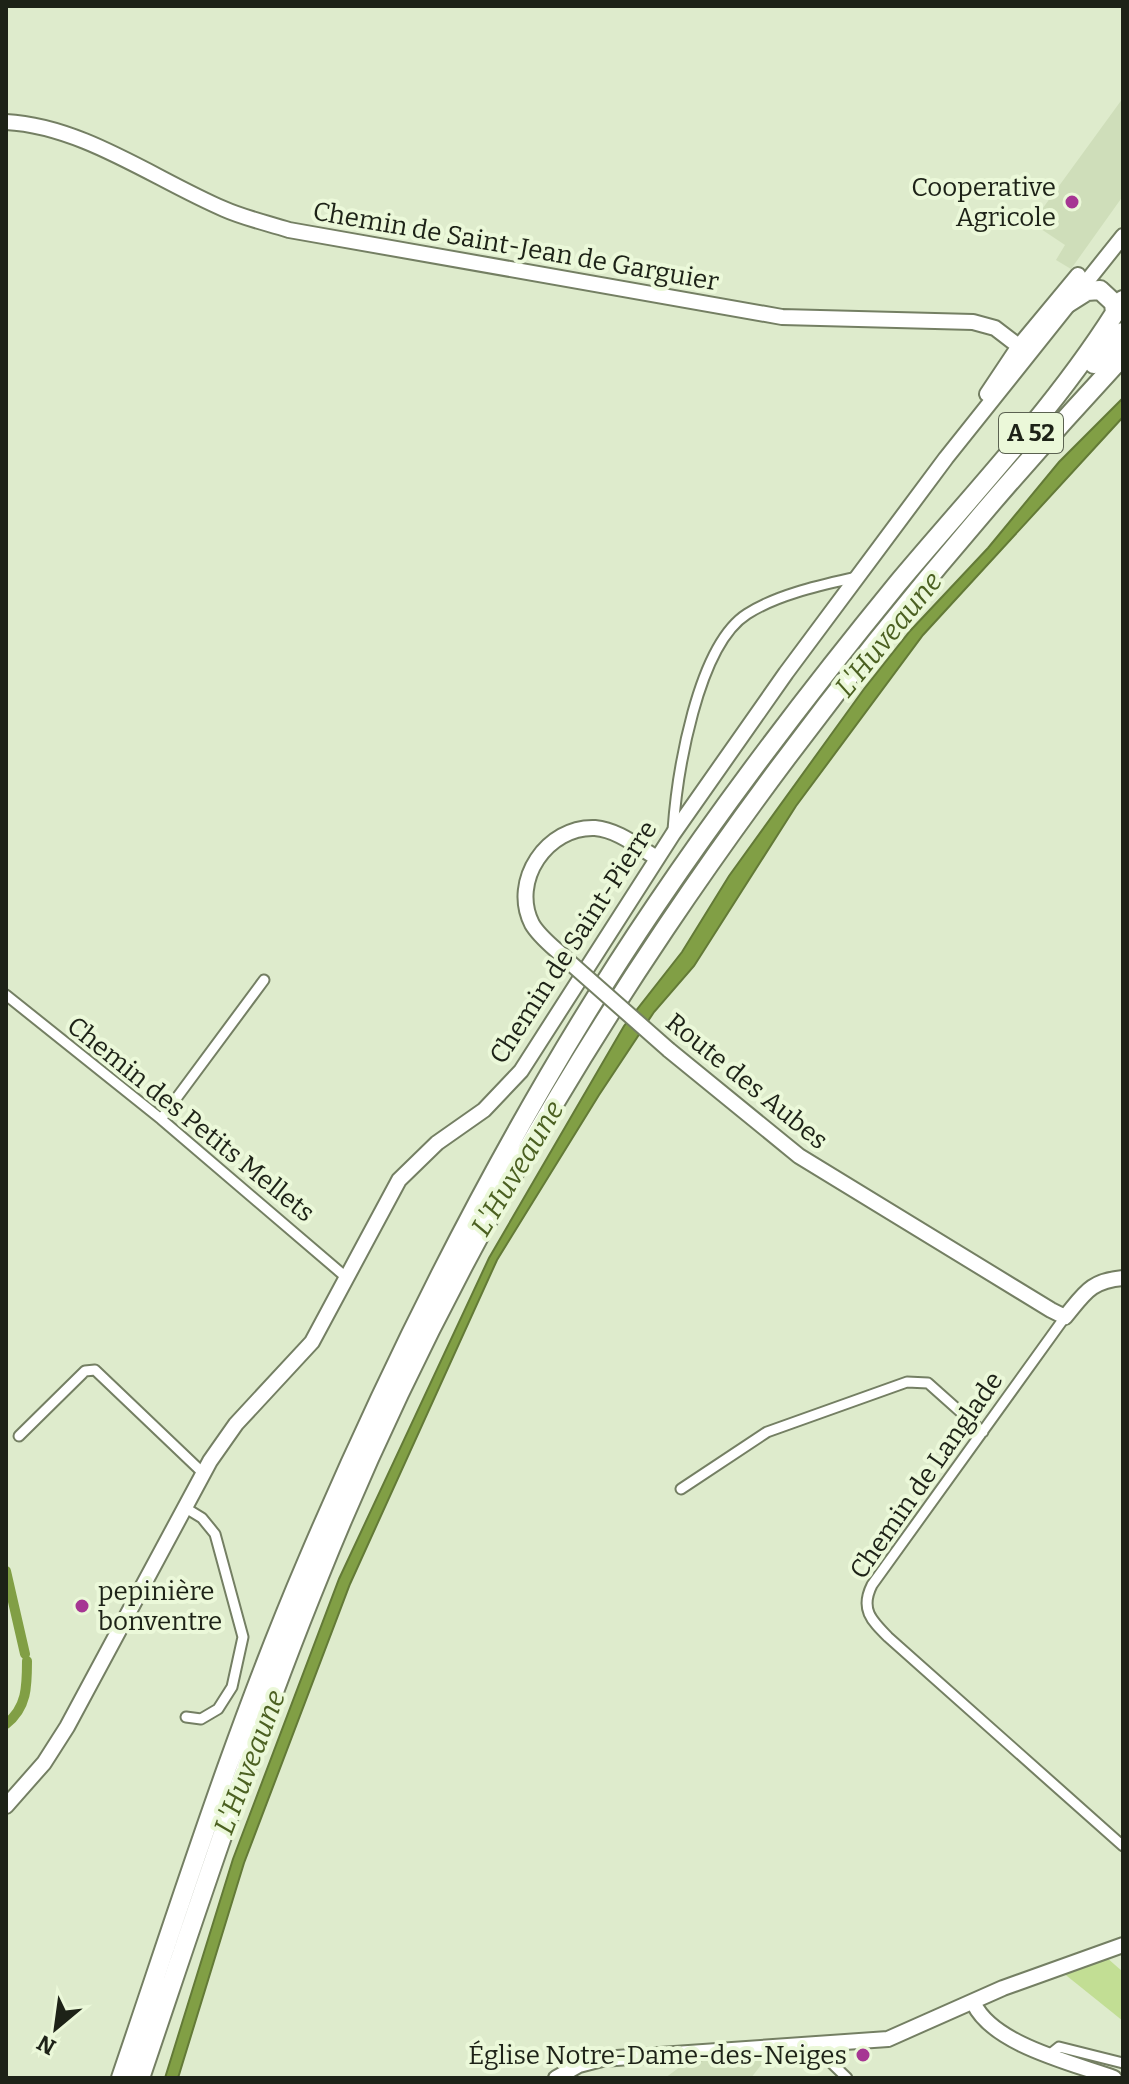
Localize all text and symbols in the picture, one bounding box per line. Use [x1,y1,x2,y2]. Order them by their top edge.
place label: Cooperative Agricole [911,172,1056,233]
marker: Cooperative Agricole [1063,193,1081,211]
street label: Chemin de Saint-Jean de Garguier [311,195,722,298]
road number: A 52 [999,413,1063,453]
water label: L'Huveaune [828,565,949,704]
street label: Chemin de Saint-Pierre [483,815,664,1070]
street label: Route des Aubes [660,1007,834,1156]
street label: Chemin des Petits Mellets [61,1010,320,1229]
water label: L'Huveaune [464,1095,571,1242]
street label: Chemin de Langlade [843,1366,1009,1585]
place label: pepinière bonventre [98,1576,222,1637]
marker: pepinière bonventre [73,1597,91,1615]
water label: L'Huveaune [207,1686,292,1839]
north arrow [16,1988,96,2068]
text: N [33,2029,61,2061]
place label: Église Notre-Dame-des-Neiges [468,2040,847,2071]
marker: Église Notre-Dame-des-Neiges [854,2046,872,2064]

